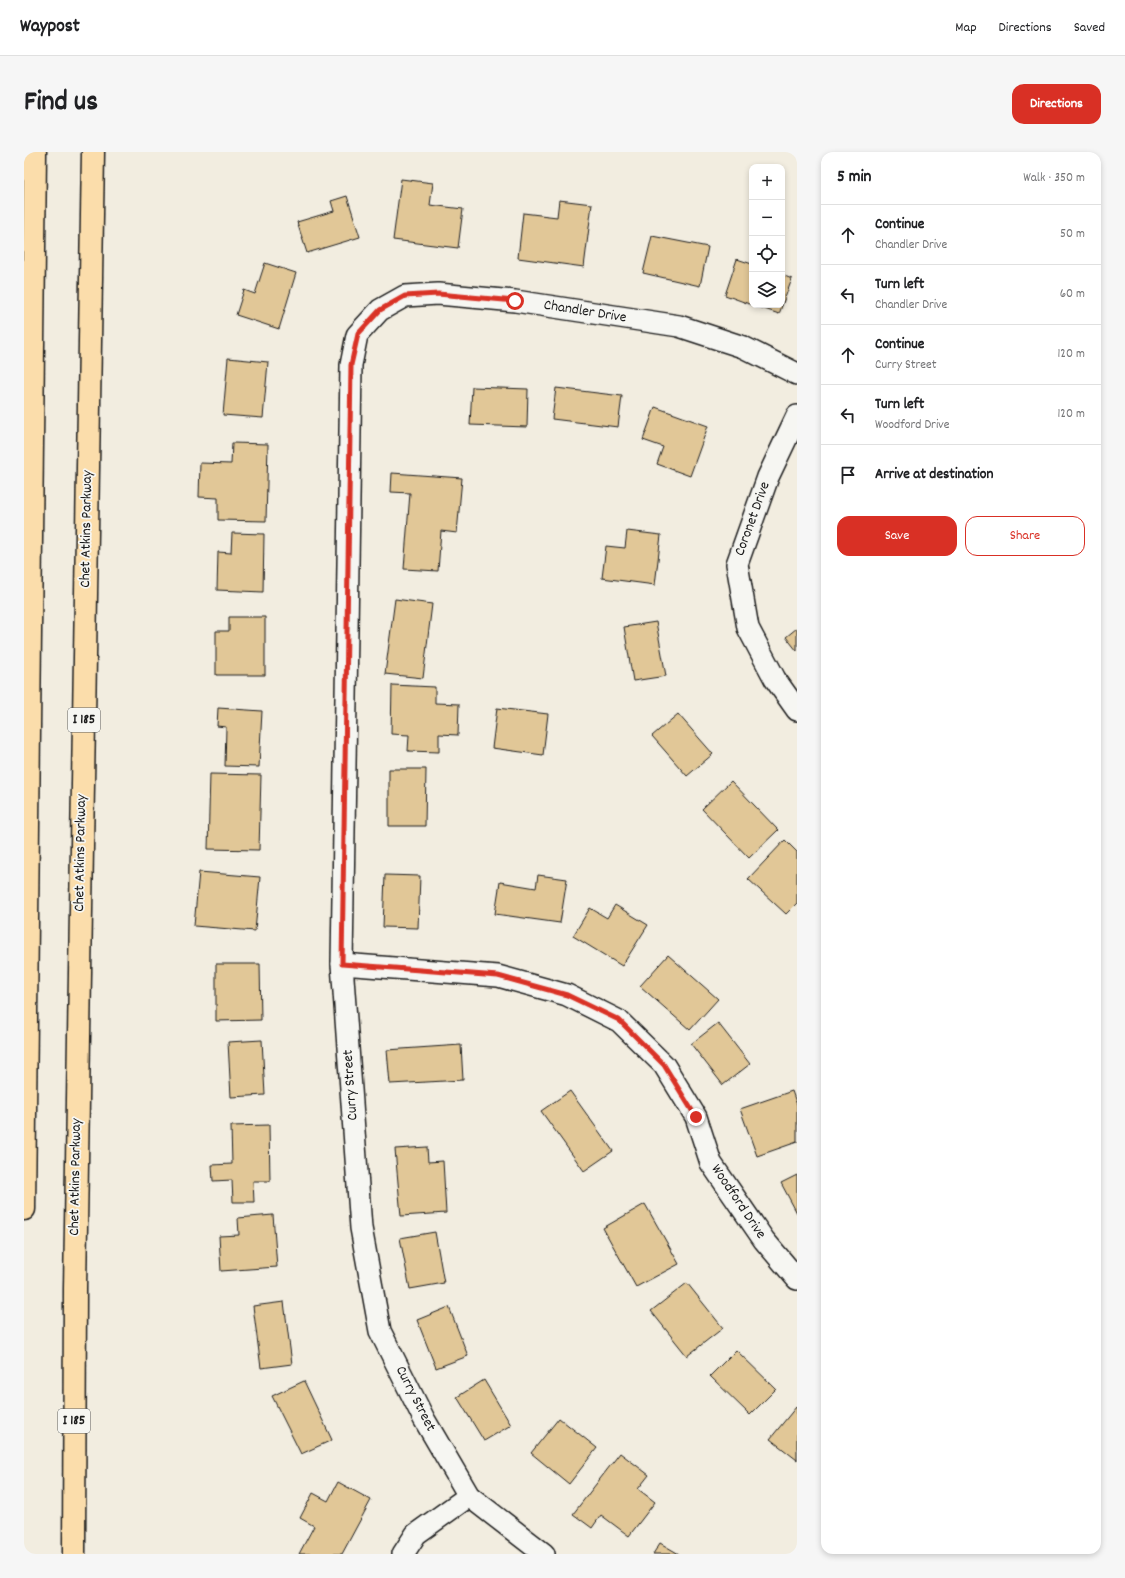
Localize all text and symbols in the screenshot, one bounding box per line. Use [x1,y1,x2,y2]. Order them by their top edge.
text: Waypost [20,14,80,41]
text: Map [955,18,977,38]
text: Directions [999,18,1052,38]
text: Saved [1074,18,1105,38]
text: Find us [24,84,98,124]
button: Directions [1012,84,1101,124]
map controls [749,164,785,308]
button: + [749,164,785,200]
text: 5 min [837,166,871,190]
text: Walk · 350 m [1023,169,1085,188]
button: − [749,200,785,236]
text: Continue [875,214,924,236]
icon: ahead [837,224,859,246]
text: 50 m [1060,225,1085,244]
button: locate [749,236,785,272]
text: Chandler Drive [875,236,947,255]
button: layers [749,272,785,308]
text: Turn left [875,274,924,296]
icon: left [837,284,859,306]
text: 60 m [1060,285,1085,304]
route start [506,292,524,310]
street label: Chandler Drive [542,295,628,329]
text: Chandler Drive [875,296,947,315]
text: Continue [875,334,924,356]
icon: ahead [837,344,859,366]
text: 120 m [1057,345,1085,364]
text: Curry Street [875,356,937,375]
text: Turn left [875,394,924,416]
icon: left [837,404,859,426]
text: 120 m [1057,405,1085,424]
text: Woodford Drive [875,416,949,435]
icon: arrive [837,464,859,486]
text: Arrive at destination [875,464,993,486]
street label: Chet Atkins Parkway [75,469,99,588]
street label: Coronet Drive [729,478,777,559]
button: Save [837,516,957,556]
button: Share [965,516,1085,556]
road number: I 185 [68,708,100,732]
street label: Chet Atkins Parkway [69,793,93,912]
street label: Curry Street [338,1048,364,1121]
route end [687,1108,705,1126]
street label: Chet Atkins Parkway [64,1117,88,1236]
street label: Woodford Drive [705,1160,771,1244]
street label: Curry Street [389,1362,441,1436]
road number: I 185 [58,1409,90,1433]

